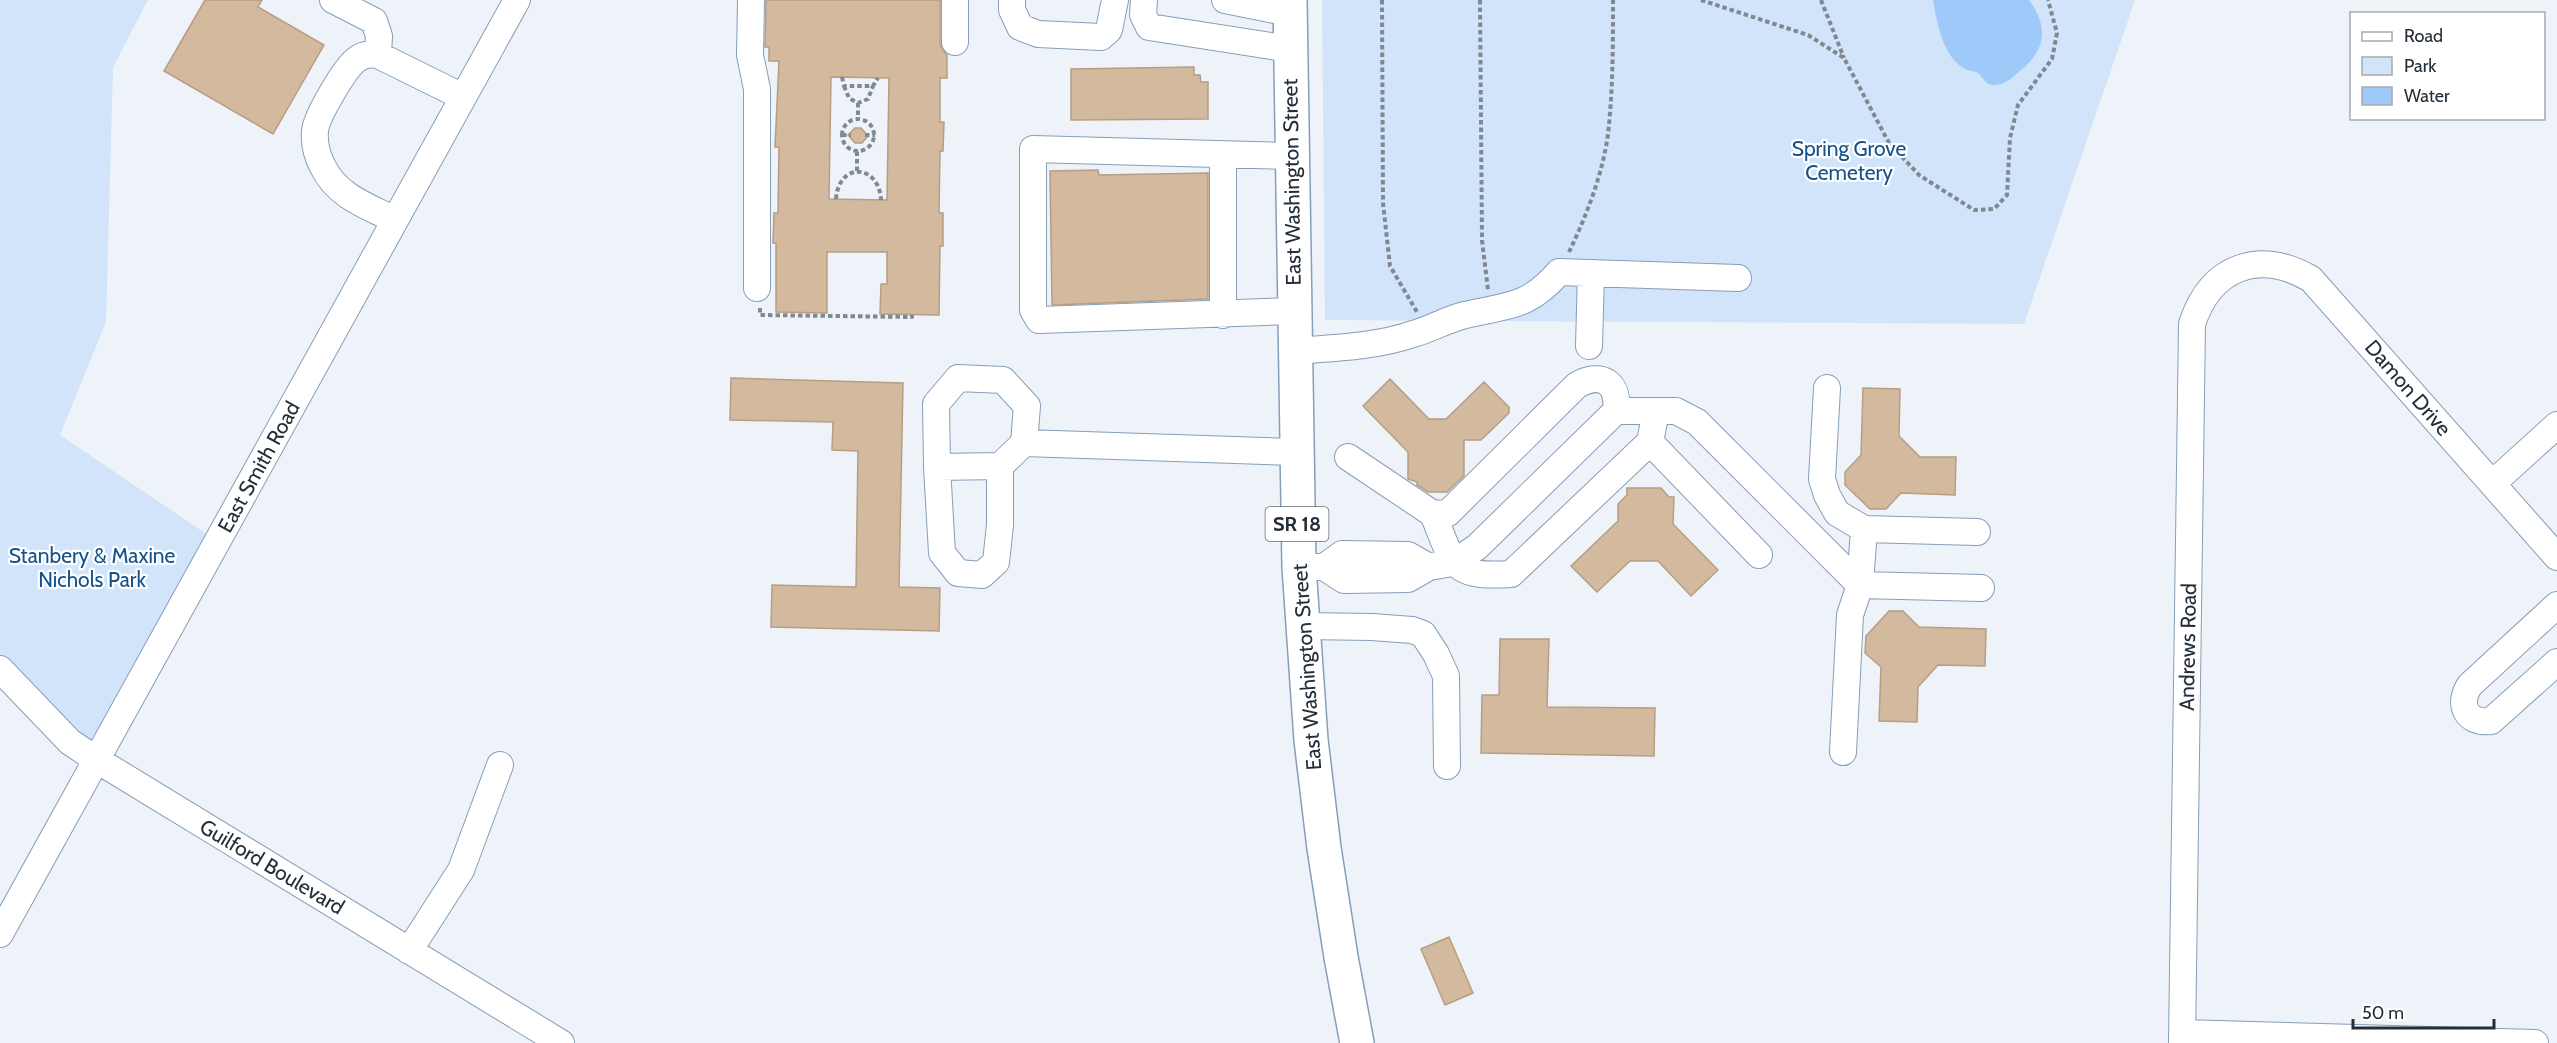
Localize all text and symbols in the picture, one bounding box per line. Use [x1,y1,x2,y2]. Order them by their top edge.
legend [2350,12,2545,120]
text: Road [2404,25,2443,47]
text: Park [2404,55,2437,77]
street label: East Washington Street [1277,78,1306,286]
text: Water [2404,85,2450,107]
park label: Spring Grove Cemetery [1792,136,1906,185]
street label: Damon Drive [2360,335,2457,441]
street label: East Smith Road [212,397,305,537]
road number: SR 18 [1266,507,1328,541]
park label: Stanbery & Maxine Nichols Park [9,543,176,592]
street label: East Washington Street [1287,563,1326,771]
street label: Andrews Road [2174,583,2201,711]
street label: Guilford Boulevard [195,814,349,920]
scale bar [2353,992,2494,1030]
text: 50 m [2362,1002,2404,1024]

